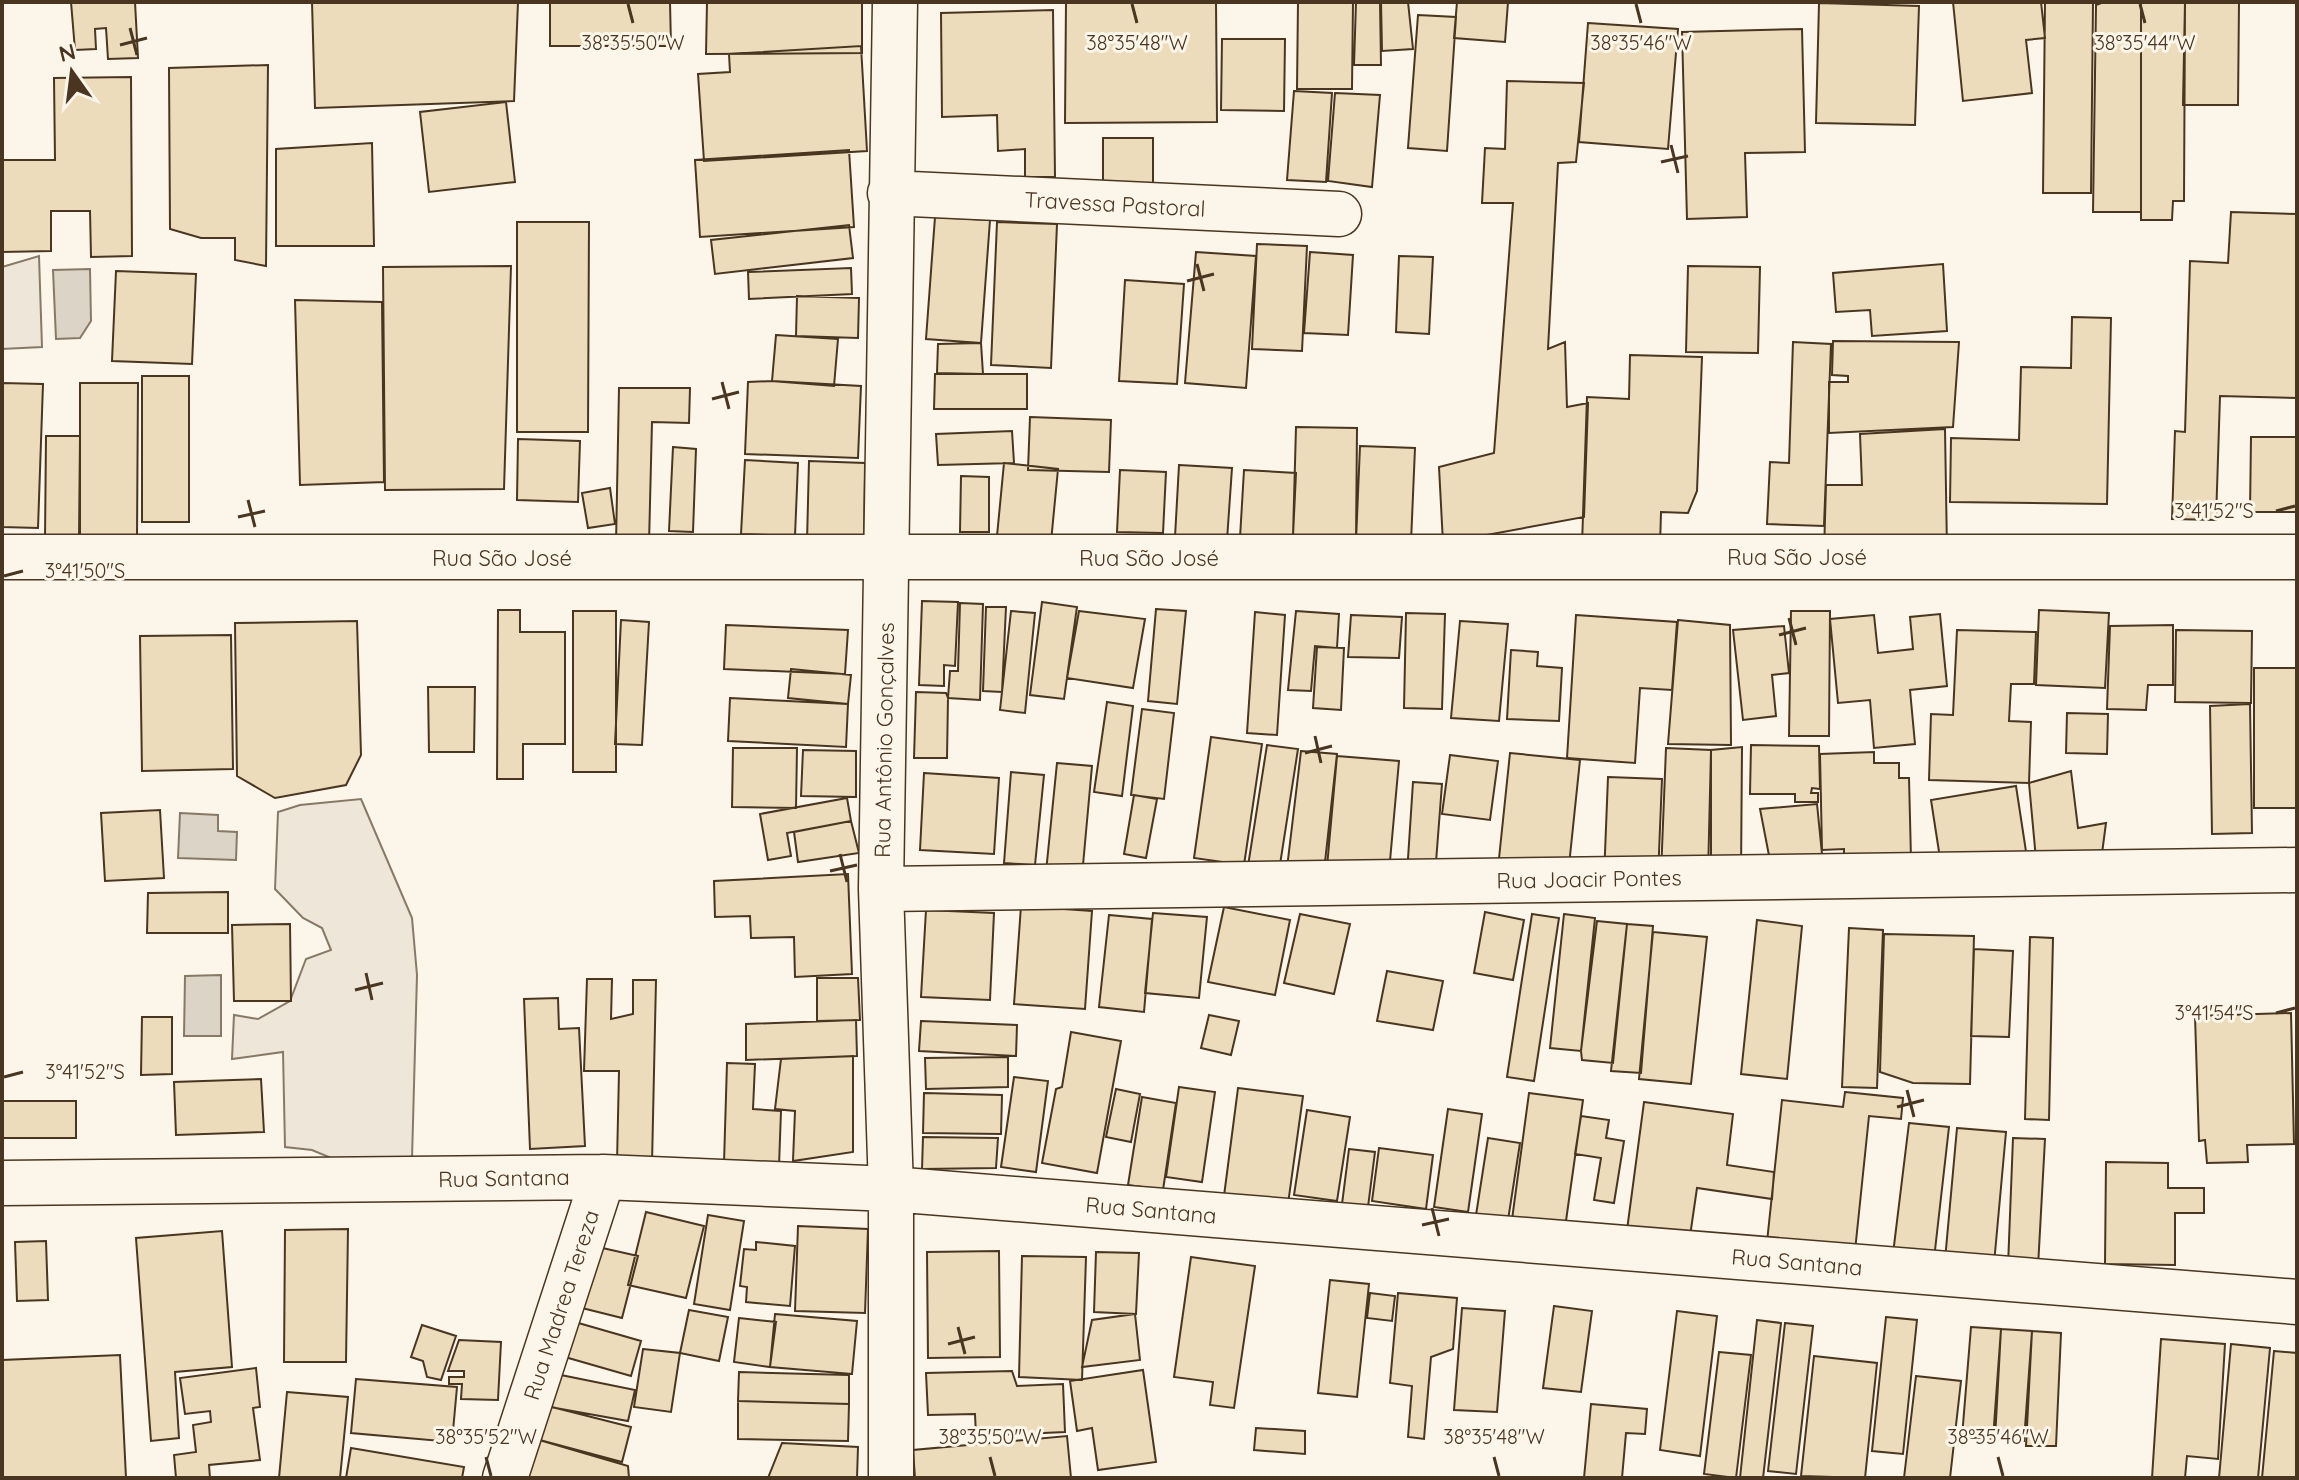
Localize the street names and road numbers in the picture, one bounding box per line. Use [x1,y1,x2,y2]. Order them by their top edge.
street label: Travessa Pastoral [1024,185,1206,223]
street label: Rua São José [1727,543,1867,571]
street label: Rua São José [432,544,572,572]
street label: Rua São José [1079,544,1219,572]
street label: Rua Antônio Gonçalves [868,622,900,858]
street label: Rua Joacir Pontes [1496,863,1682,895]
street label: Rua Santana [438,1163,570,1193]
street label: Rua Santana [1084,1190,1218,1230]
street label: Rua Madrea Tereza [517,1206,605,1404]
street label: Rua Santana [1730,1242,1864,1282]

